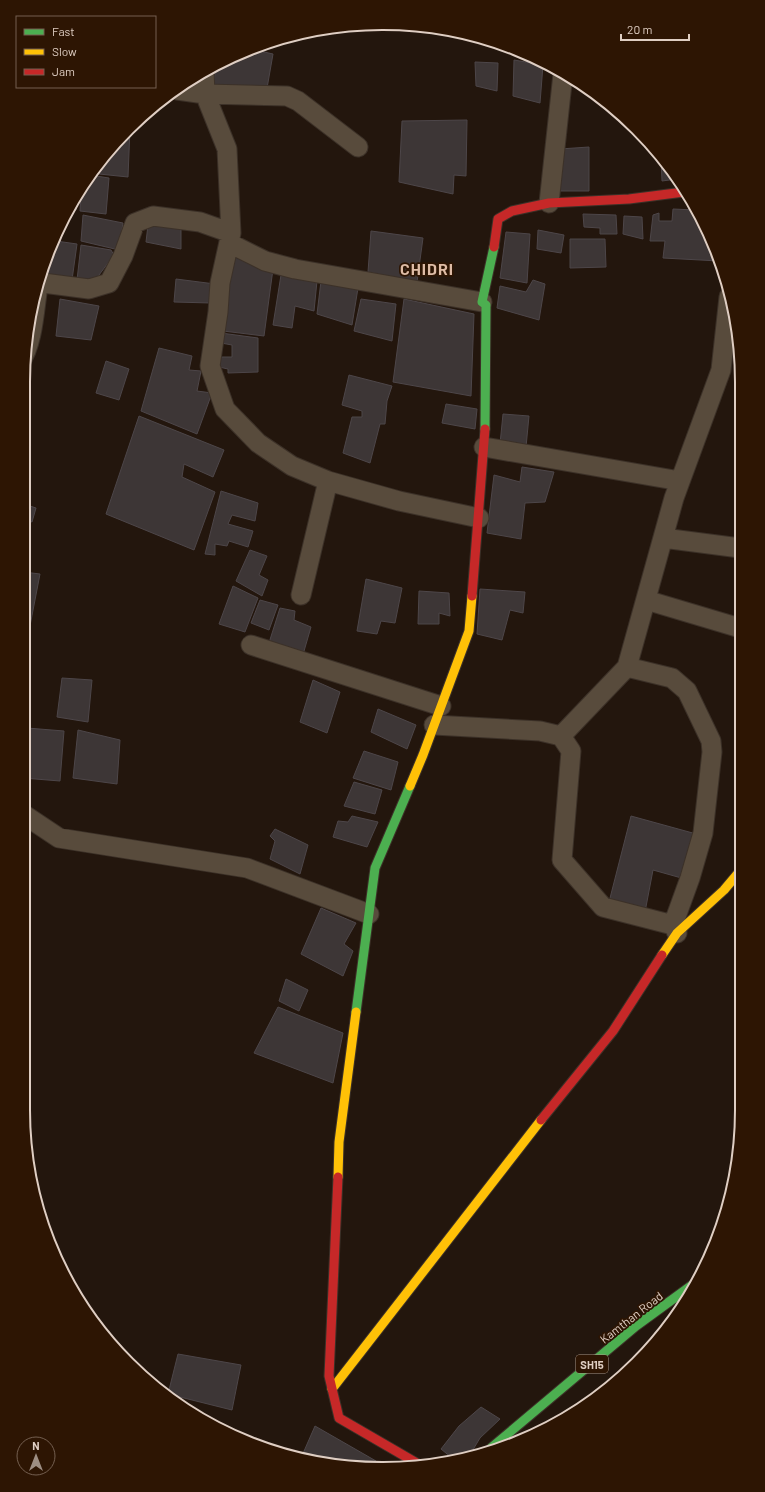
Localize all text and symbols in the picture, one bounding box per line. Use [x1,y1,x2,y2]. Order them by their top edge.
legend [16,16,156,88]
scale bar [621,16,689,42]
text: 20 m [627,22,653,36]
text: Fast [52,24,75,38]
text: Slow [52,44,77,58]
text: Jam [52,64,75,78]
district label: CHIDRI [400,259,454,278]
street label: Kamthan Road [597,1288,665,1346]
road number: SH15 [576,1355,608,1373]
north arrow [16,1436,56,1476]
text: N [32,1439,40,1452]

